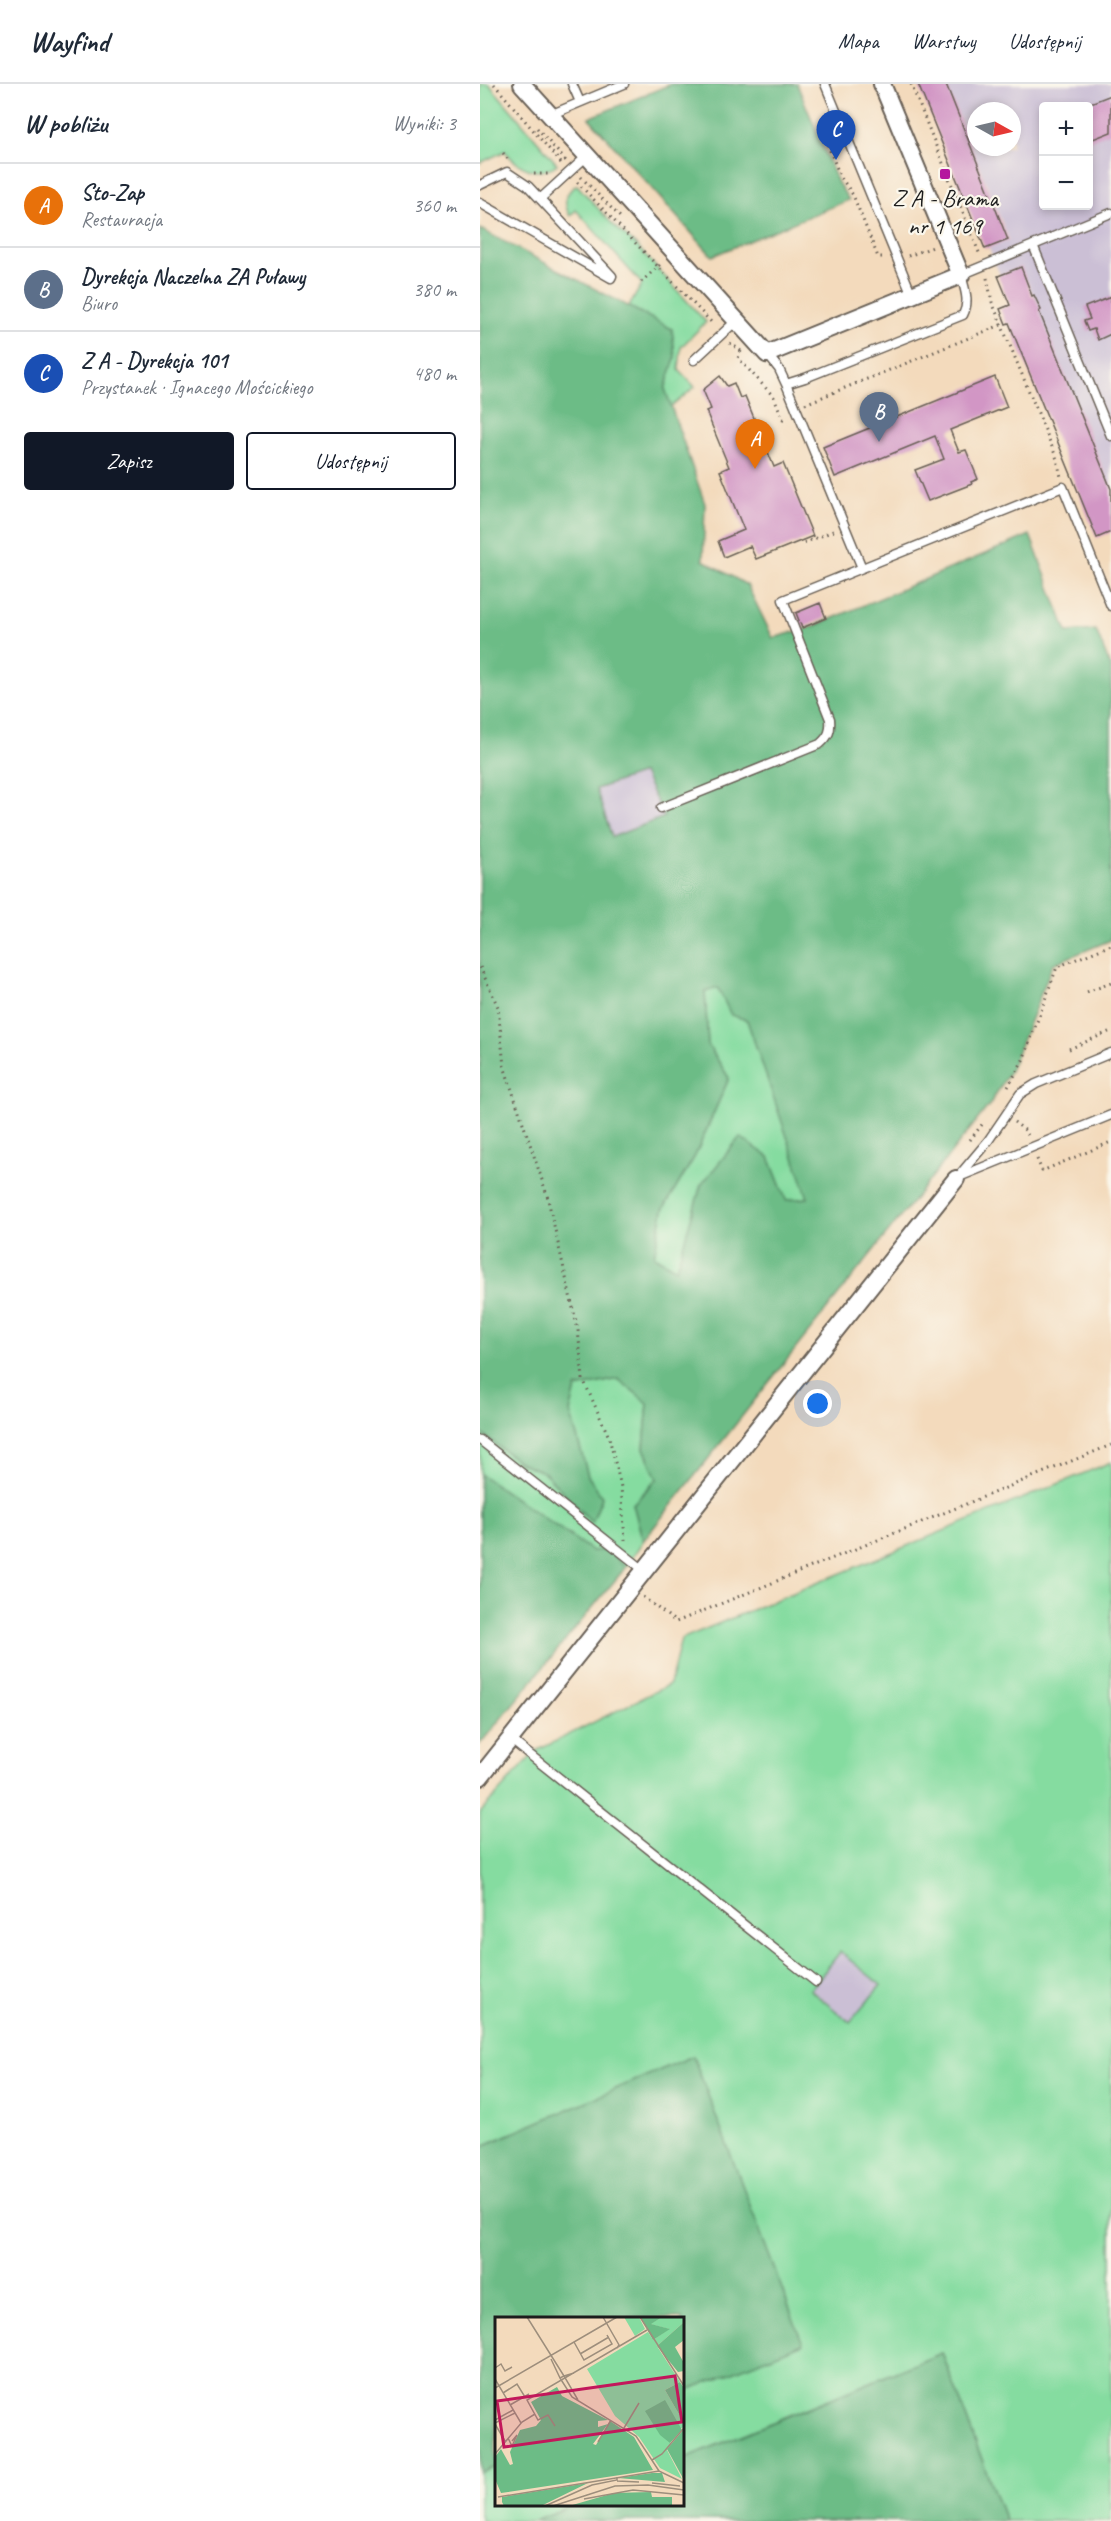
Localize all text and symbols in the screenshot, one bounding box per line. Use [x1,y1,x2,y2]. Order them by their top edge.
text: Wayfind [30,24,109,59]
text: Mapa [838,28,879,54]
text: Warstwy [912,28,976,54]
text: Udostępnij [1009,28,1081,54]
north arrow [967,102,1021,156]
map controls [1039,102,1093,210]
button: + [1039,102,1093,156]
text: W pobliżu [24,107,107,140]
pin: C [816,110,856,160]
text: Wyniki: 3 [393,111,456,136]
button: − [1039,156,1093,210]
marker: Z A - Brama nr 1 169 [938,167,952,181]
text: Sto-Zap [81,179,144,207]
place label: Z A - Brama nr 1 169 [892,183,999,241]
text: A [38,193,49,218]
text: 360 m [413,193,456,218]
text: Restauracja [81,207,162,232]
text: Dyrekcja Naczelna ZA Puławy [81,263,305,291]
text: B [38,277,49,302]
text: 380 m [413,277,456,302]
text: Biuro [81,291,117,316]
text: Z A - Dyrekcja 101 [81,347,228,375]
text: C [39,361,48,386]
text: 480 m [413,361,456,386]
text: Przystanek · Ignacego Mościckiego [81,375,312,400]
pin: B [860,392,898,442]
pin: A [736,420,774,469]
button: Zapisz [24,432,234,490]
button: Udostępnij [246,432,456,490]
your location [803,1389,832,1418]
inset map [495,2317,684,2506]

